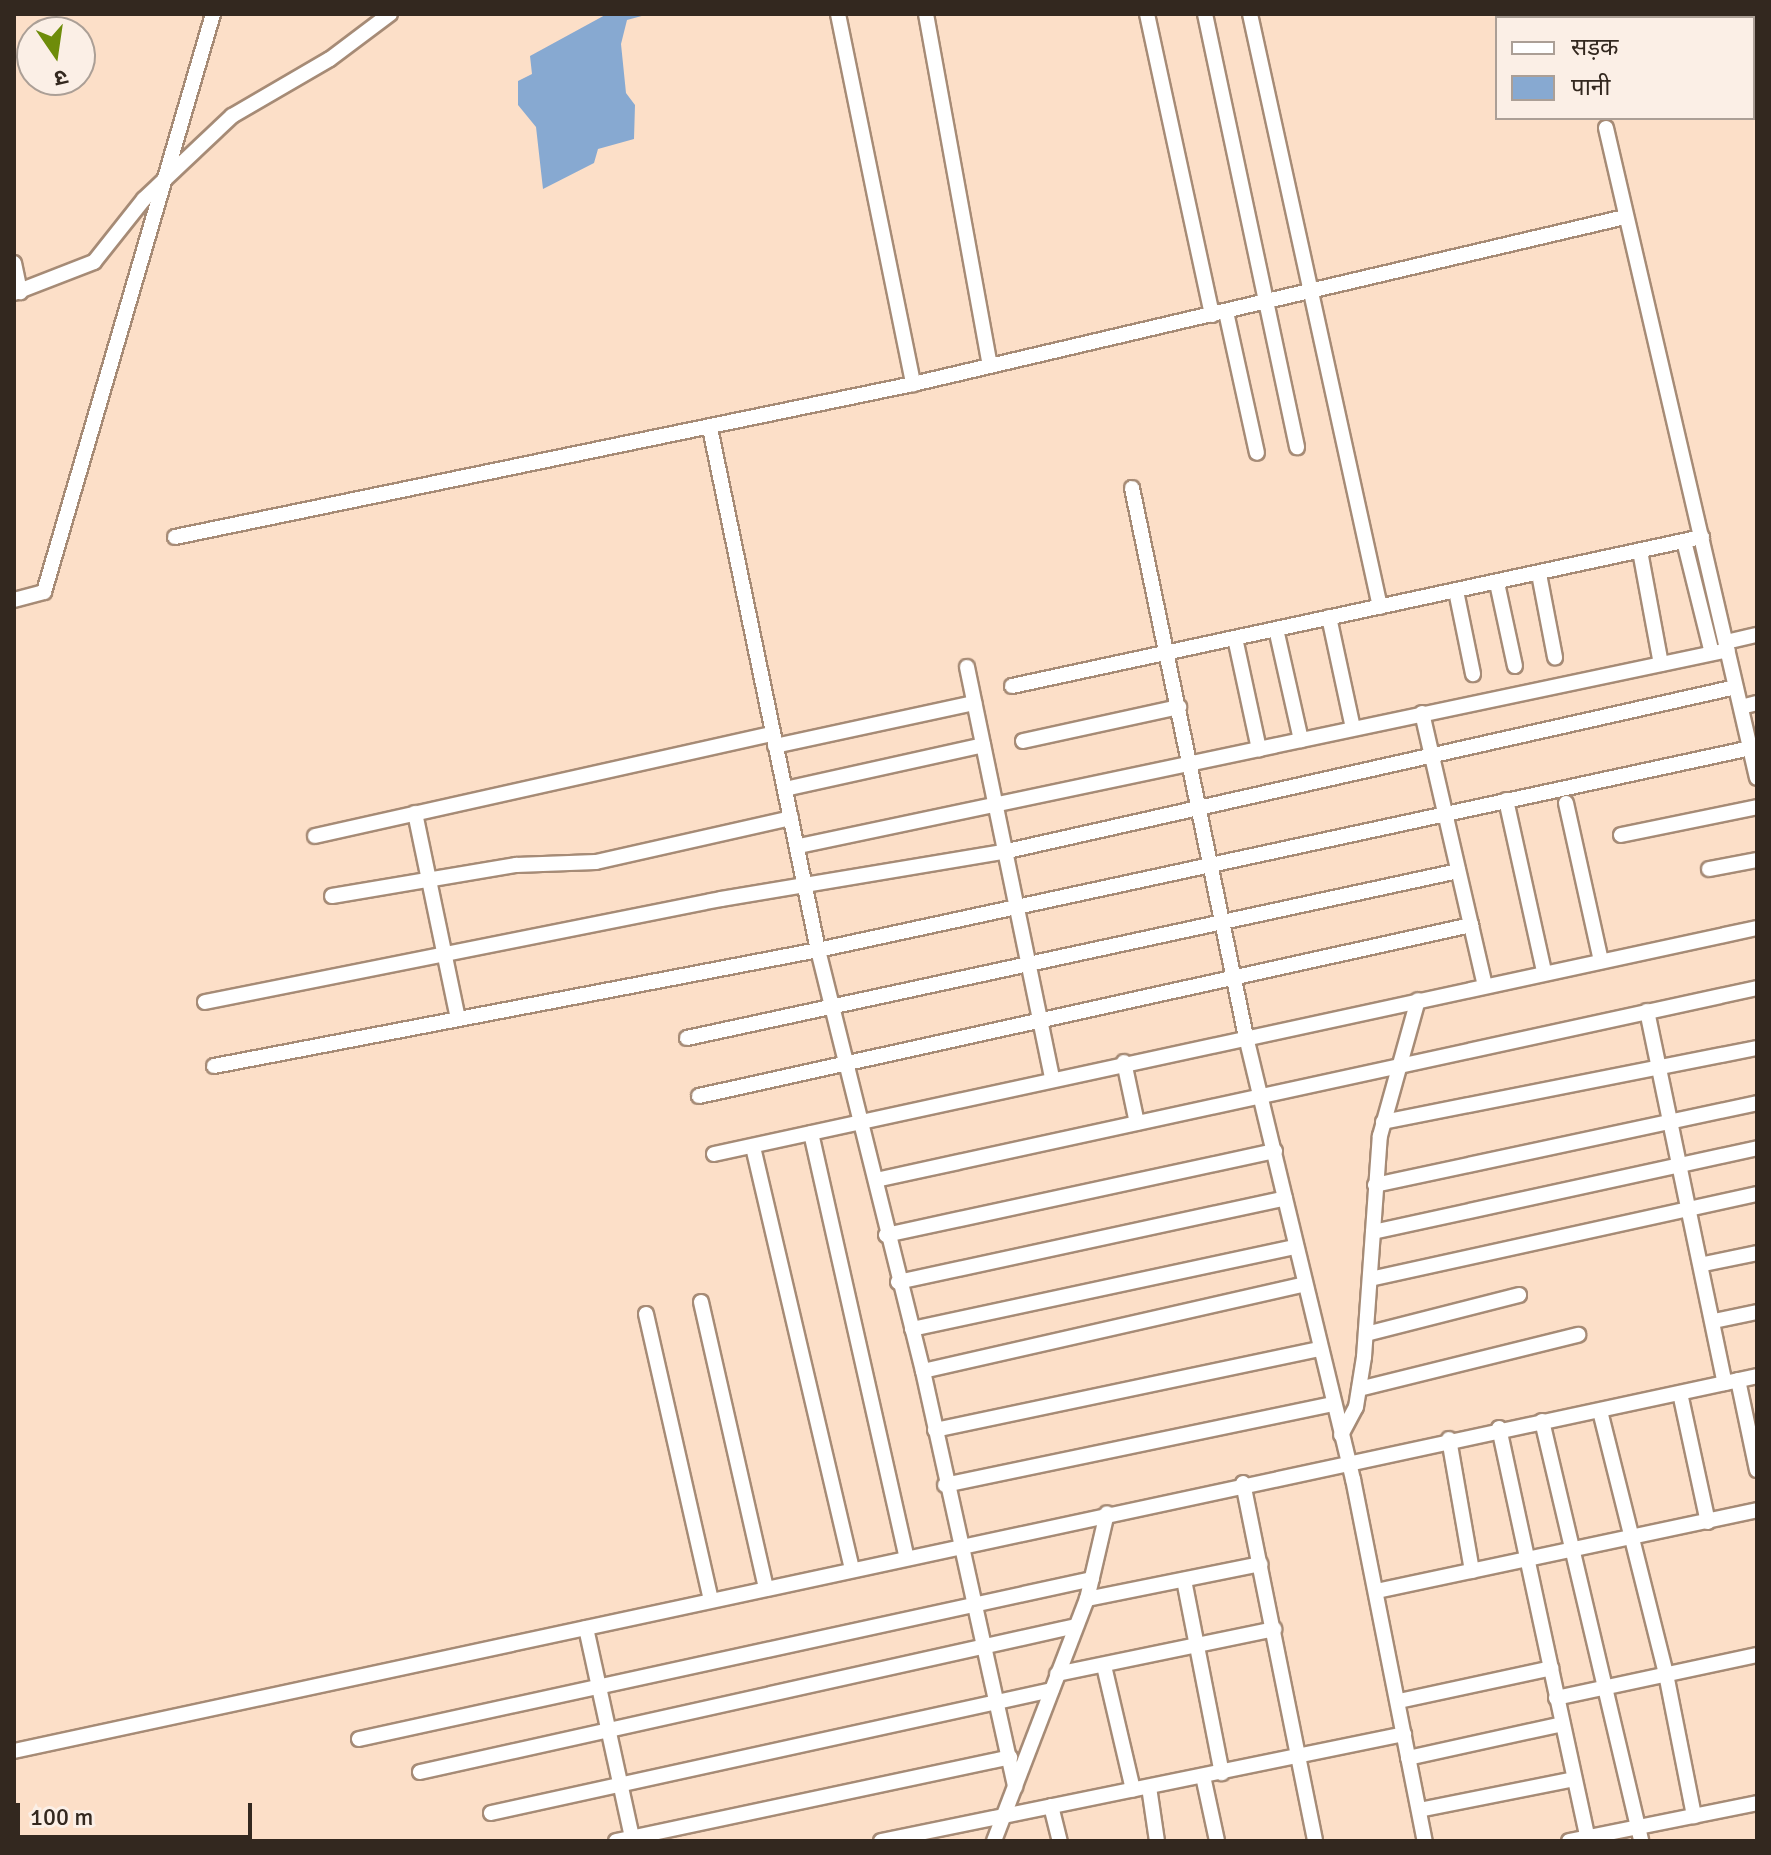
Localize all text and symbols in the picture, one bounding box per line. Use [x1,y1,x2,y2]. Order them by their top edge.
north arrow [16,16,96,96]
legend [1495,16,1755,120]
text: सड़क [1571,32,1619,62]
text: उ [52,63,70,93]
text: पानी [1571,72,1610,102]
scale bar [20,1787,256,1837]
text: 100 m [30,1802,93,1832]

